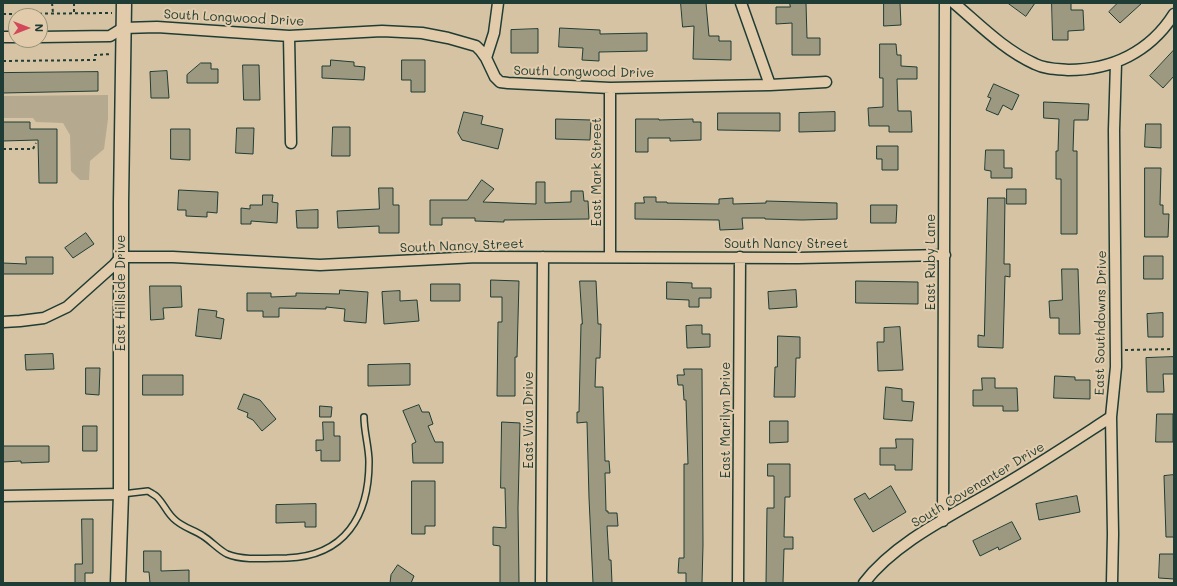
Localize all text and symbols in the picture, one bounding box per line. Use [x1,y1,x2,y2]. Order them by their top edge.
street label: South Longwood Drive [163,7,305,29]
north arrow [8,8,48,48]
text: N [32,24,47,32]
street label: South Longwood Drive [513,63,655,81]
street label: East Mark Street [589,117,605,227]
street label: East Ruby Lane [923,214,939,310]
street label: East Hillside Drive [113,235,129,351]
street label: South Nancy Street [400,236,524,256]
street label: South Nancy Street [724,236,848,252]
street label: East Southdowns Drive [1092,250,1110,396]
street label: East Marilyn Drive [718,362,734,478]
street label: East Viva Drive [521,371,537,469]
street label: South Covenanter Drive [909,439,1047,531]

